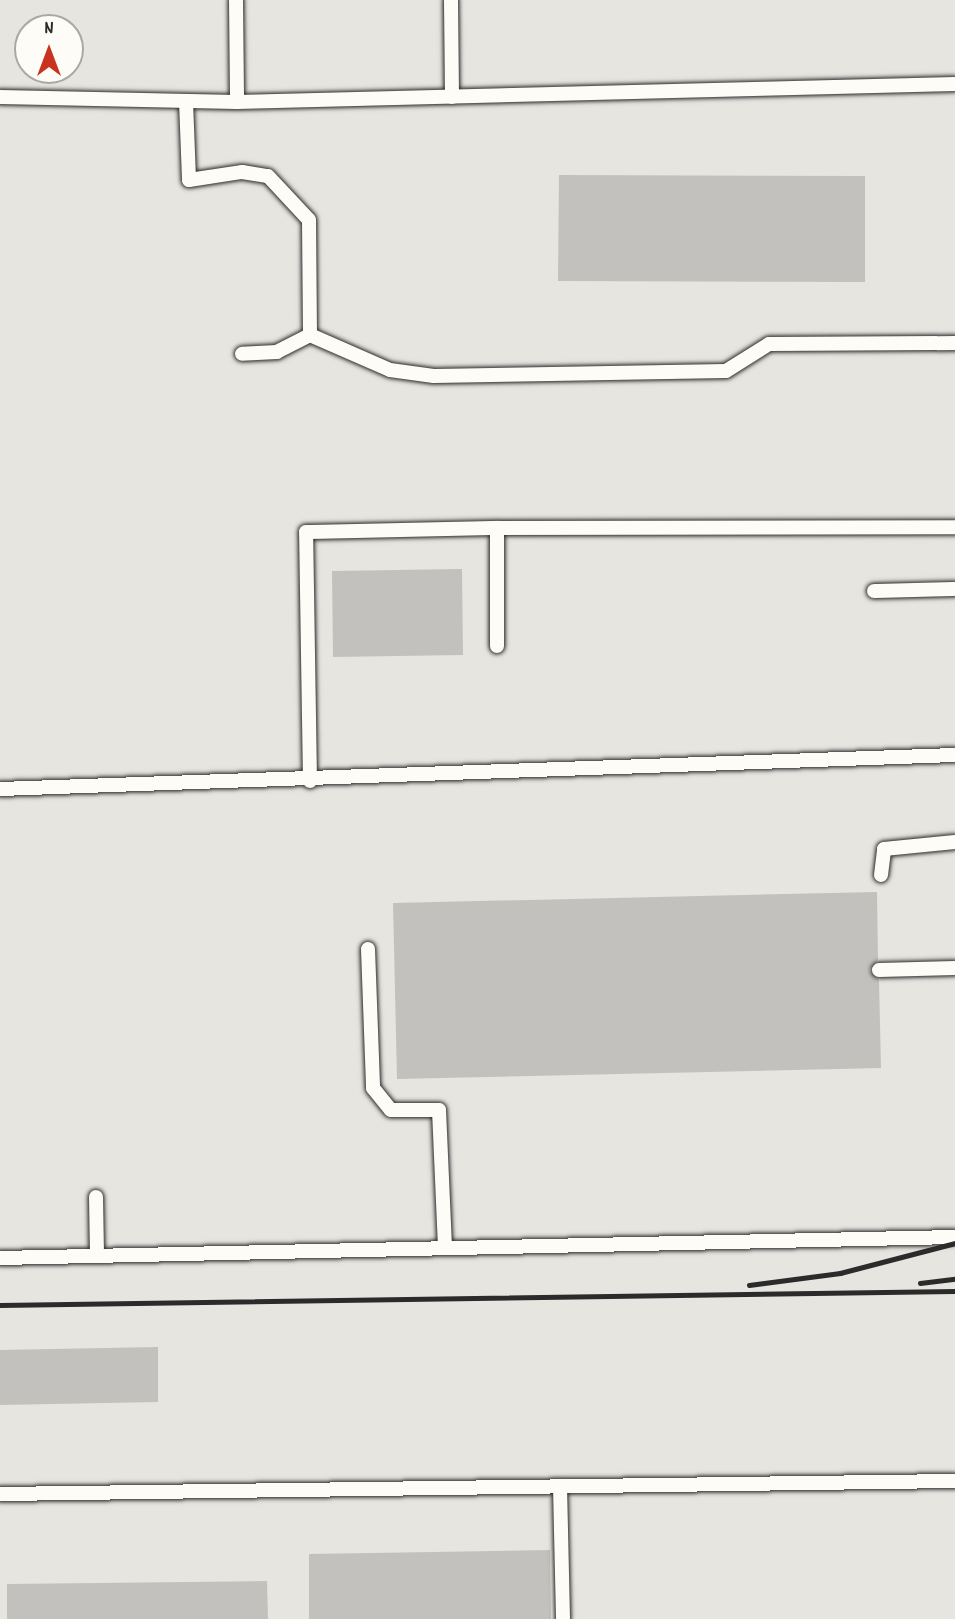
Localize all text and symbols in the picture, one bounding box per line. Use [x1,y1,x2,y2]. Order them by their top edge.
north arrow [14,14,84,84]
text: N [44,16,54,43]

